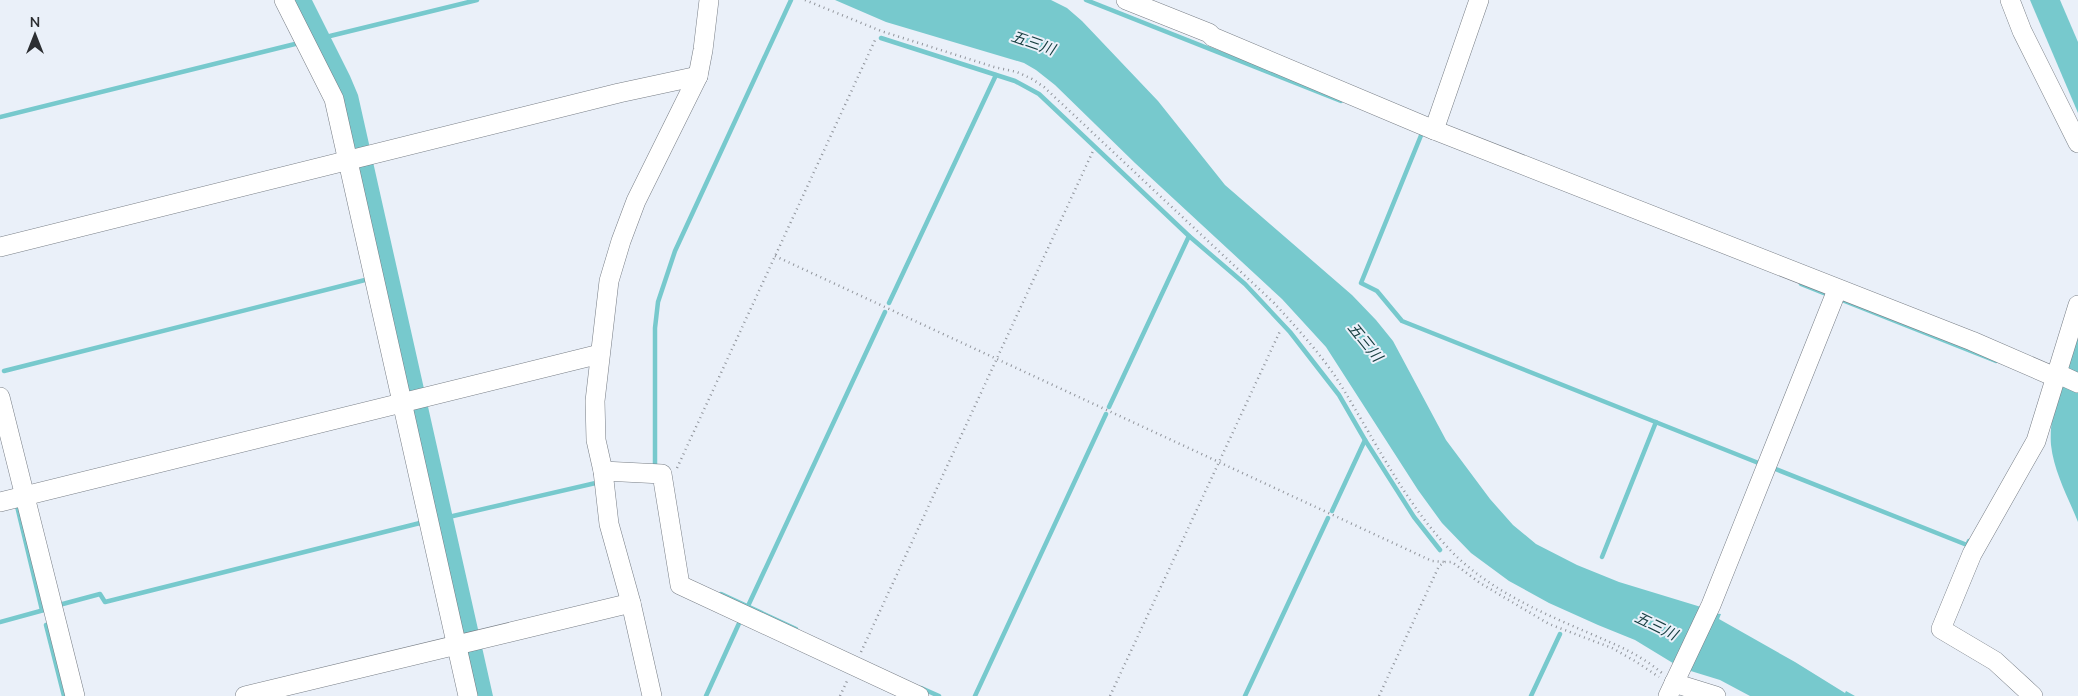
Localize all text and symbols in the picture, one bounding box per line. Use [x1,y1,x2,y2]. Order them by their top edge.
north arrow [10,10,60,60]
text: N [30,13,40,32]
water label: 五三川 [1008,26,1059,60]
water label: 五三川 [1343,318,1388,367]
water label: 五三川 [1631,607,1682,646]

